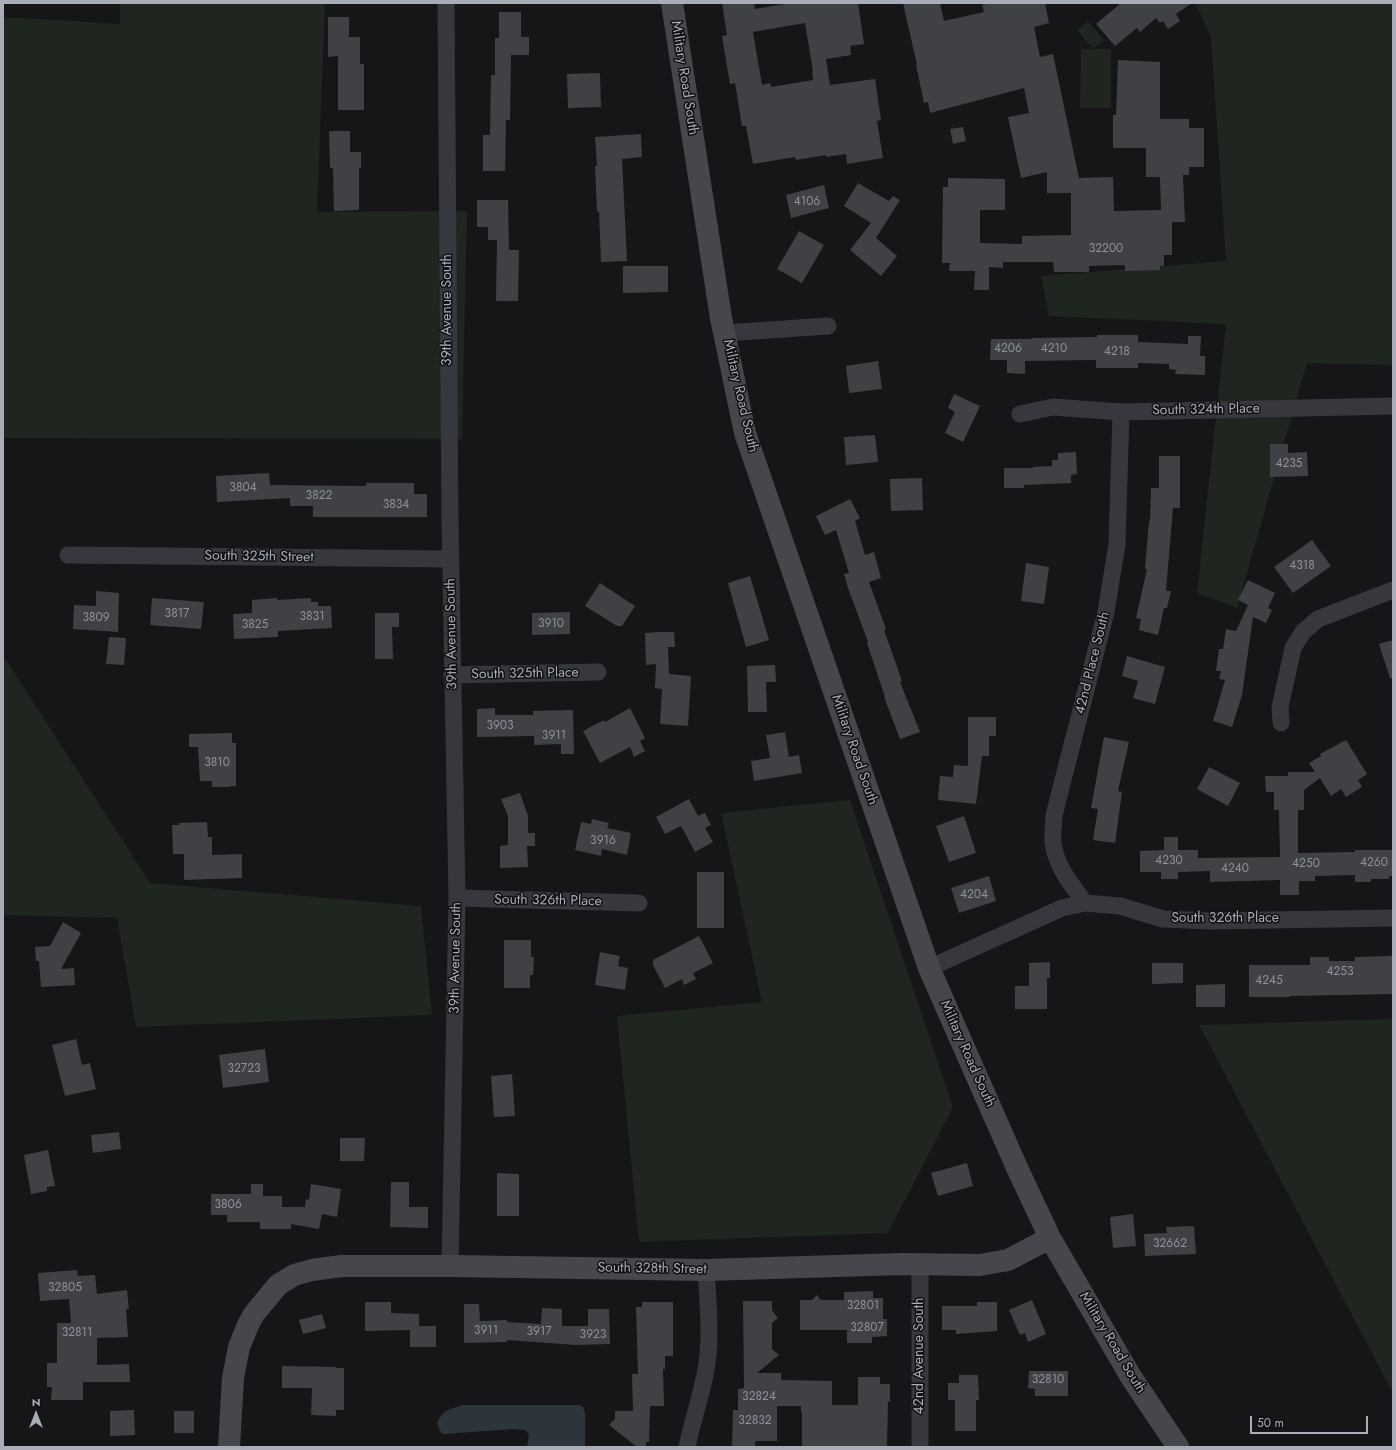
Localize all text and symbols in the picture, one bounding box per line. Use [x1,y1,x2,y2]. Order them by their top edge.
street label: Military Road South [667,20,701,136]
house number: 4106 [794,195,820,209]
house number: 32200 [1089,242,1123,256]
street label: 39th Avenue South [440,254,456,366]
street label: Military Road South [719,338,761,454]
house number: 4206 [994,342,1022,356]
house number: 4210 [1041,342,1067,356]
house number: 4218 [1104,345,1130,359]
street label: South 324th Place [1152,401,1260,419]
house number: 4235 [1275,457,1303,471]
house number: 3804 [229,481,257,495]
house number: 3822 [306,489,332,503]
house number: 3834 [383,498,409,512]
street label: South 325th Street [204,548,314,566]
house number: 4318 [1289,559,1315,573]
street label: 39th Avenue South [443,578,461,690]
house number: 3817 [165,607,189,621]
house number: 3831 [299,610,325,624]
street label: 42nd Place South [1072,610,1114,716]
house number: 3809 [82,611,110,625]
house number: 3910 [538,617,564,631]
house number: 3825 [242,618,268,632]
street label: South 325th Place [471,665,579,683]
street label: Military Road South [827,693,881,807]
house number: 3903 [486,719,514,733]
house number: 3911 [542,729,566,743]
house number: 3810 [204,756,230,770]
house number: 3916 [590,834,616,848]
house number: 4230 [1155,854,1183,868]
house number: 4260 [1360,856,1388,870]
house number: 4250 [1292,857,1320,871]
house number: 4240 [1221,862,1249,876]
house number: 4204 [960,888,988,902]
street label: South 326th Place [494,892,602,910]
street label: 39th Avenue South [447,902,465,1014]
street label: South 326th Place [1171,911,1279,927]
house number: 4253 [1326,965,1354,979]
house number: 4245 [1255,974,1283,988]
street label: Military Road South [936,998,998,1110]
house number: 32723 [227,1062,261,1076]
house number: 3806 [214,1198,242,1212]
house number: 32662 [1153,1237,1187,1251]
street label: South 328th Street [597,1260,707,1278]
house number: 32805 [48,1281,82,1295]
street label: Military Road South [1075,1289,1149,1397]
street label: 42nd Avenue South [912,1298,928,1414]
house number: 32801 [847,1299,879,1313]
house number: 32807 [850,1321,884,1335]
house number: 3911 [474,1324,498,1338]
house number: 3917 [526,1325,552,1339]
house number: 32811 [62,1326,92,1340]
house number: 3923 [580,1328,606,1342]
house number: 32810 [1032,1373,1064,1387]
house number: 32824 [742,1390,776,1404]
north arrow [16,1394,56,1434]
text: N [32,1394,40,1410]
scale bar [1252,1408,1370,1434]
house number: 32832 [738,1414,772,1428]
text: 50 m [1257,1414,1284,1432]

